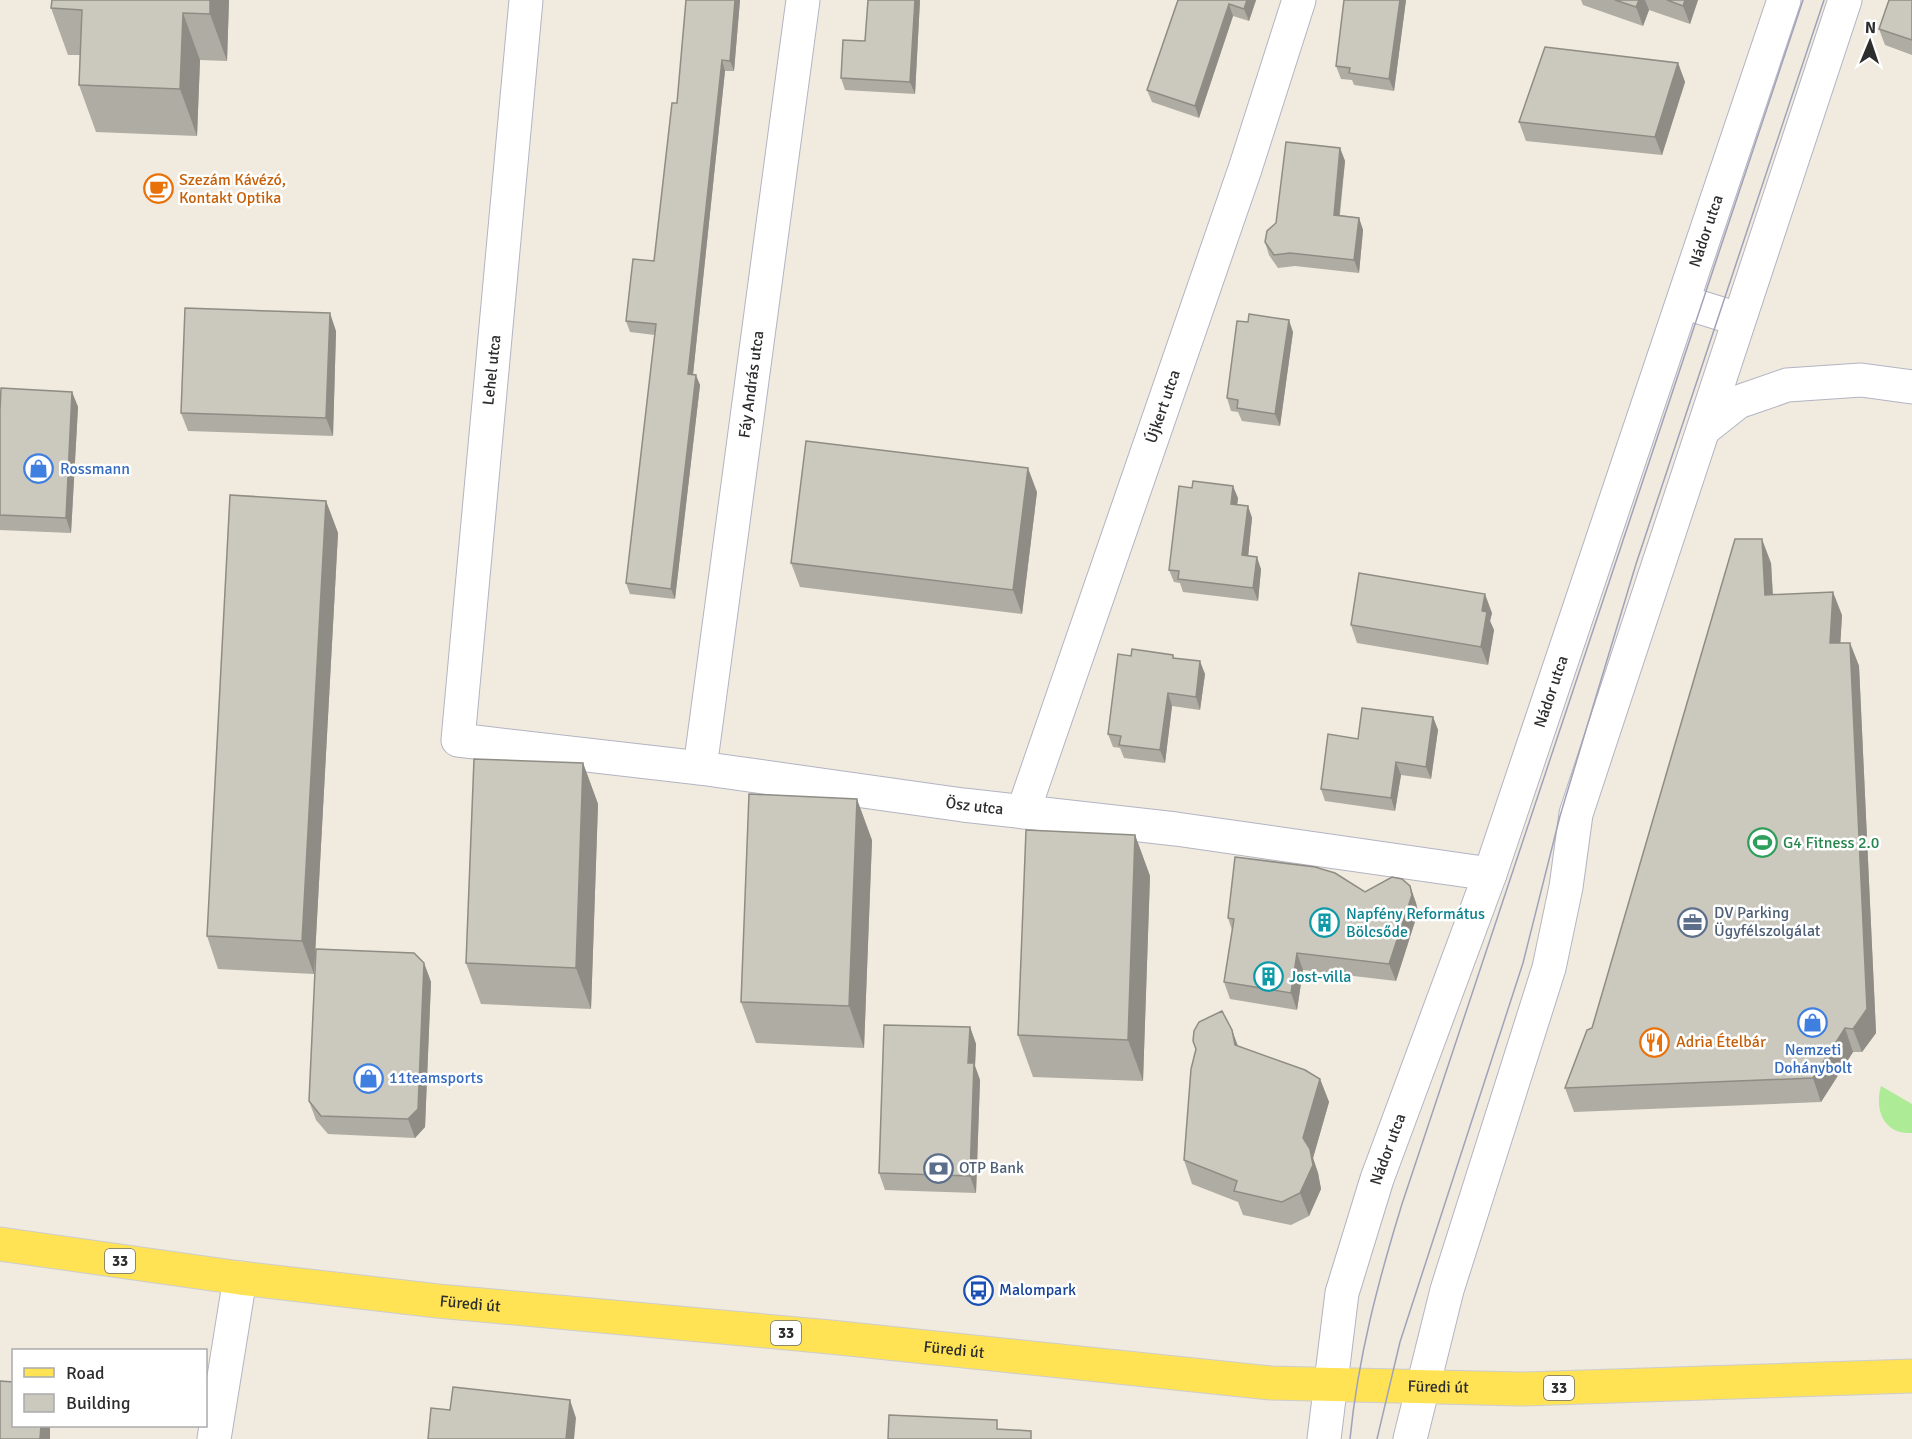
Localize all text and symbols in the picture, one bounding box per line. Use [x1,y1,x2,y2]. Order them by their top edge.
north arrow [1840,12,1900,72]
text: N [1865,18,1876,38]
place label: Szezám Kávézó, Kontakt Optika [179,170,286,208]
cafe icon: Szezám Kávézó, Kontakt Optika [142,173,174,205]
street label: Nádor utca [1685,192,1728,270]
street label: Fáy András utca [734,330,769,439]
street label: Lehel utca [478,334,506,406]
street label: Újkert utca [1141,367,1185,446]
shop icon: Rossmann [23,453,55,485]
place label: Rossmann [60,459,130,479]
street label: Nádor utca [1530,653,1573,730]
street label: Ösz utca [944,793,1005,819]
sports icon: G4 Fitness 2.0 [1746,827,1778,859]
place label: G4 Fitness 2.0 [1783,833,1879,853]
place label: DV Parking Ügyfélszolgálat [1714,903,1821,941]
place label: Napfény Református Bölcsőde [1346,904,1485,942]
office icon: DV Parking Ügyfélszolgálat [1677,906,1709,938]
building icon: Napfény Református Bölcsőde [1309,907,1341,939]
building icon: Jost-villa [1252,961,1284,993]
place label: Jost-villa [1289,967,1351,987]
shop icon: Nemzeti Dohánybolt [1797,1006,1829,1038]
restaurant icon: Adria Ételbár [1639,1026,1671,1058]
place label: Adria Ételbár [1676,1032,1766,1052]
place label: Nemzeti Dohánybolt [1774,1040,1853,1078]
shop icon: 11teamsports [352,1062,384,1094]
place label: 11teamsports [389,1068,483,1088]
street label: Nádor utca [1366,1111,1410,1188]
bank icon: OTP Bank [922,1152,954,1184]
place label: OTP Bank [959,1158,1024,1178]
road number: 33 [105,1249,135,1273]
bus stop icon: Malompark [962,1274,994,1306]
place label: Malompark [999,1280,1076,1300]
street label: Füredi út [439,1291,502,1317]
road number: 33 [771,1321,801,1345]
street label: Füredi út [923,1337,986,1363]
legend [12,1349,207,1427]
text: Road [66,1362,105,1384]
street label: Füredi út [1407,1376,1469,1398]
road number: 33 [1544,1376,1574,1400]
text: Building [66,1392,130,1414]

